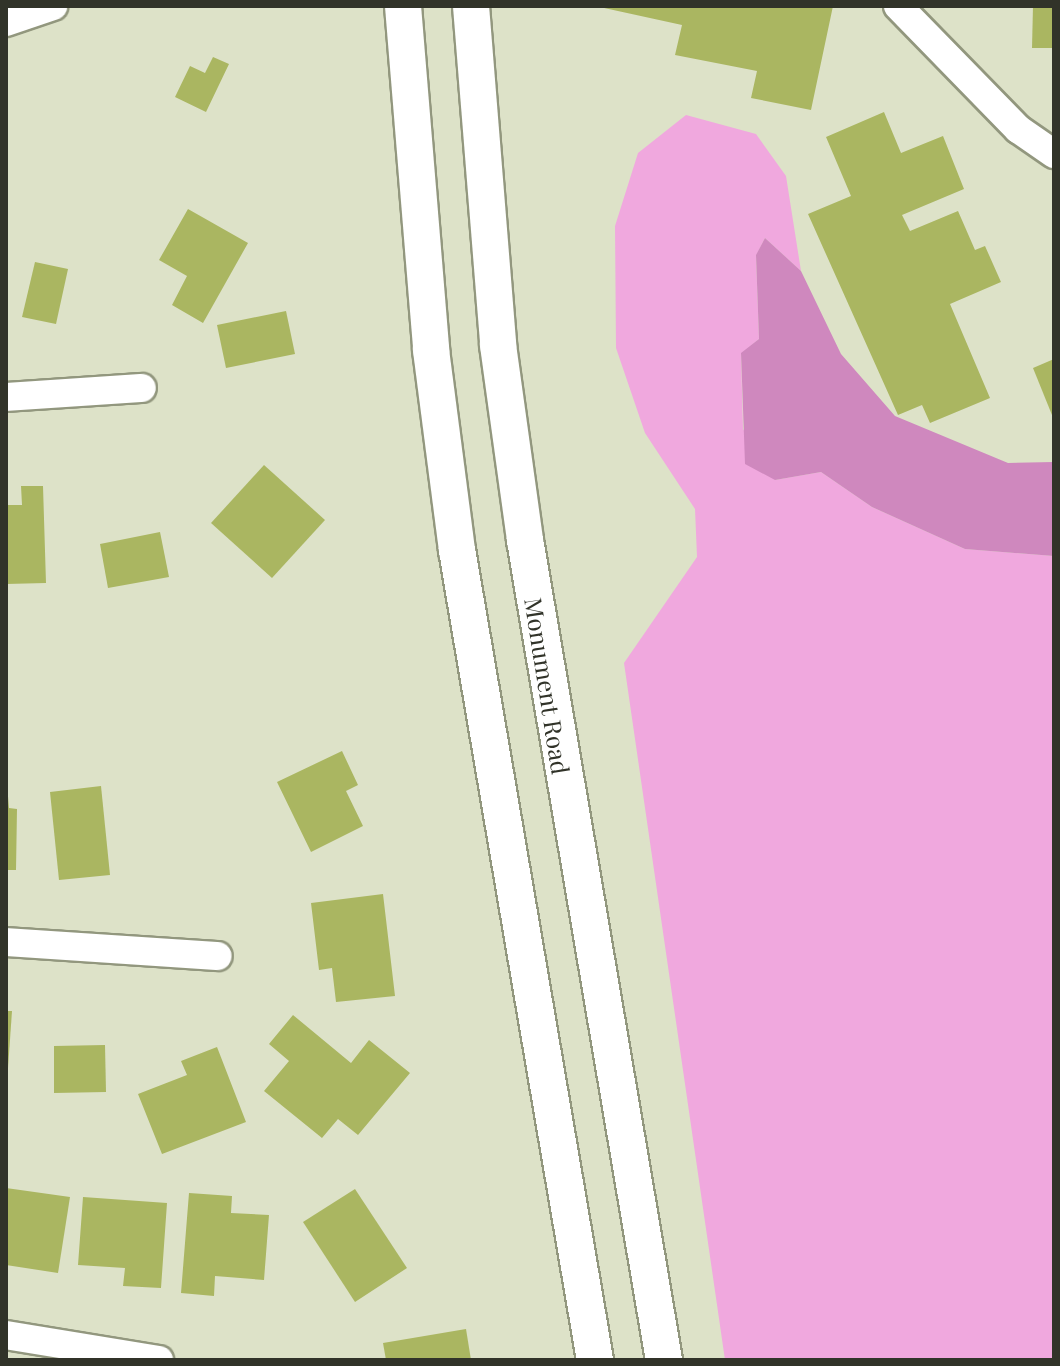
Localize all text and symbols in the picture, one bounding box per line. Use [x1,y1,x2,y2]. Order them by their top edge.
street label: Monument Road [519,595,575,777]

